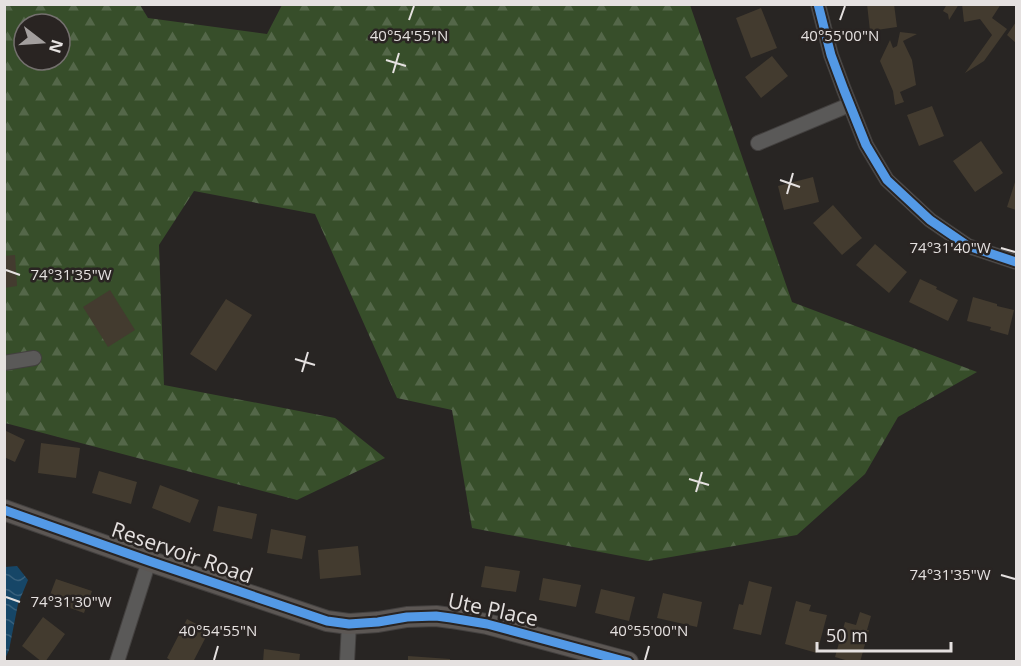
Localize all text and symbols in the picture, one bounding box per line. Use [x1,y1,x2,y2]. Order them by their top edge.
north arrow [12,12,72,72]
text: 40°54'55"N [370,25,448,45]
text: 40°55'00"N [801,25,879,45]
text: N [44,37,69,56]
text: 74°31'40"W [910,237,991,257]
text: 74°31'35"W [31,264,112,284]
street label: Reservoir Road [108,515,257,589]
text: 74°31'35"W [910,564,991,584]
street label: Ute Place [446,586,541,632]
text: 74°31'30"W [31,591,112,611]
scale bar [817,615,950,653]
text: 40°54'55"N [179,620,257,640]
text: 40°55'00"N [610,620,688,640]
text: 50 m [826,623,868,647]

